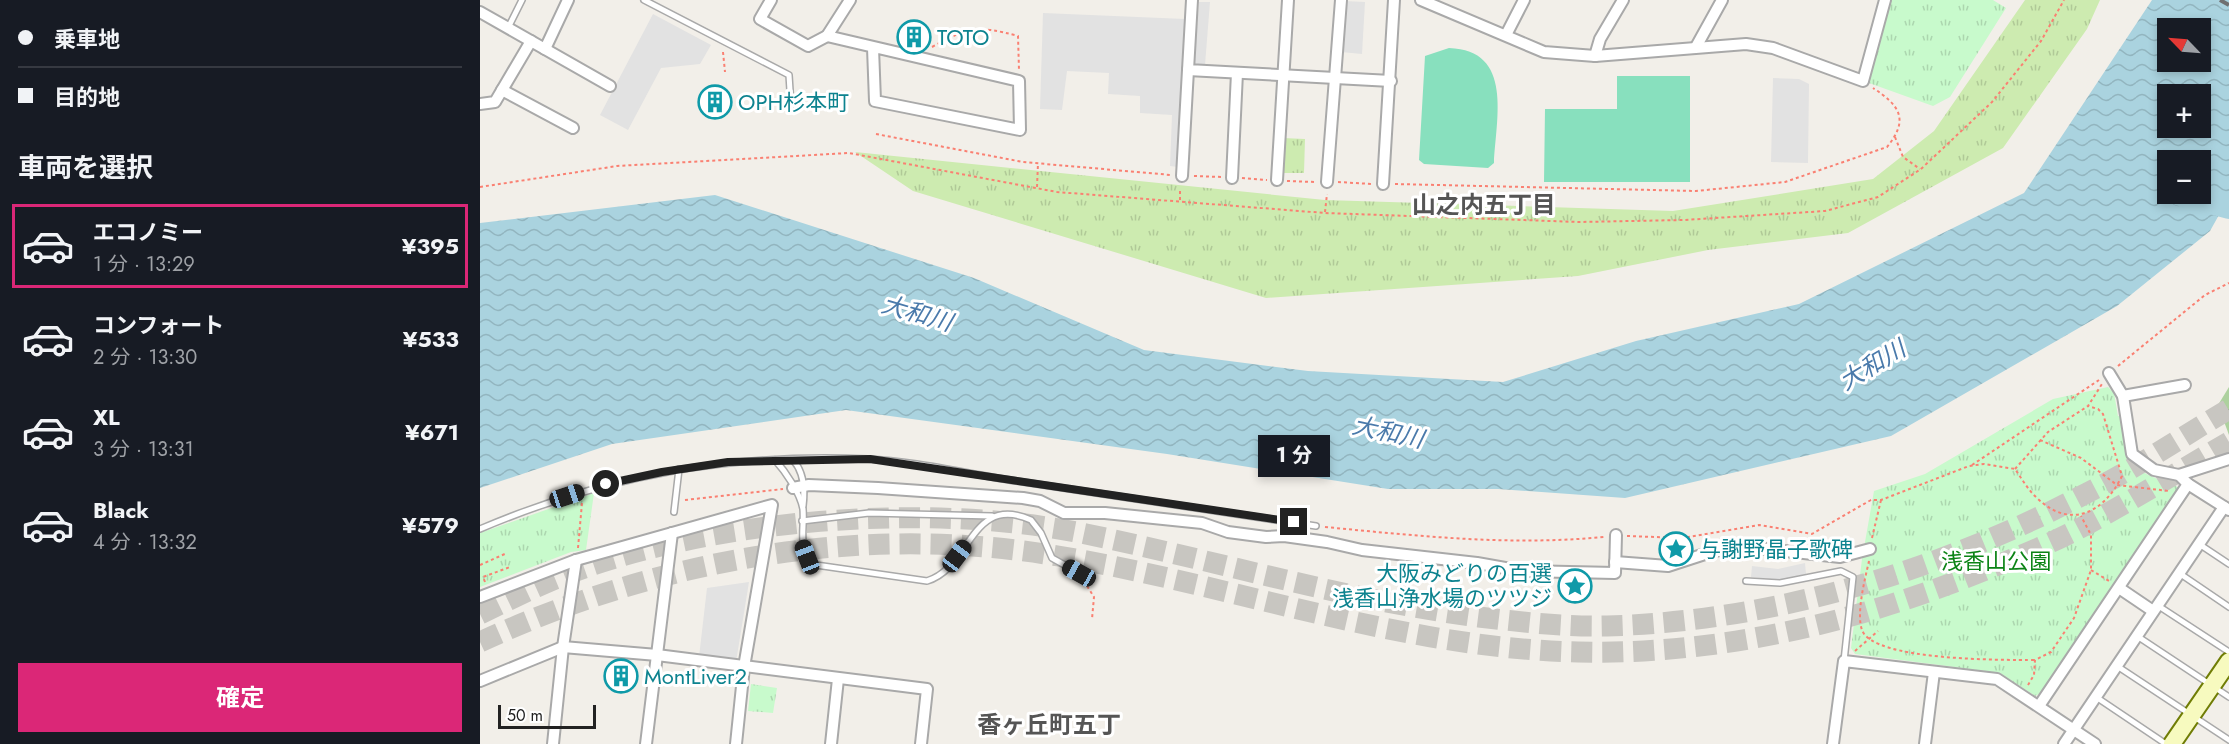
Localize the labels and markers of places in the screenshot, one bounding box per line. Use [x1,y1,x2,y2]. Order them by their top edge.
building icon: TOTO [896,19,932,55]
place label: TOTO [937,21,989,53]
building icon: OPH杉本町 [697,84,733,120]
place label: OPH杉本町 [738,86,849,118]
place icon: 与謝野晶子歌碑 [1658,531,1694,567]
place label: 与謝野晶子歌碑 [1699,533,1853,565]
place label: 大阪みどりの百選 浅香山浄水場のツツジ [1332,557,1552,614]
place icon: 大阪みどりの百選 浅香山浄水場のツツジ [1557,568,1593,604]
building icon: MontLiver2 [603,658,639,694]
place label: MontLiver2 [644,660,747,692]

